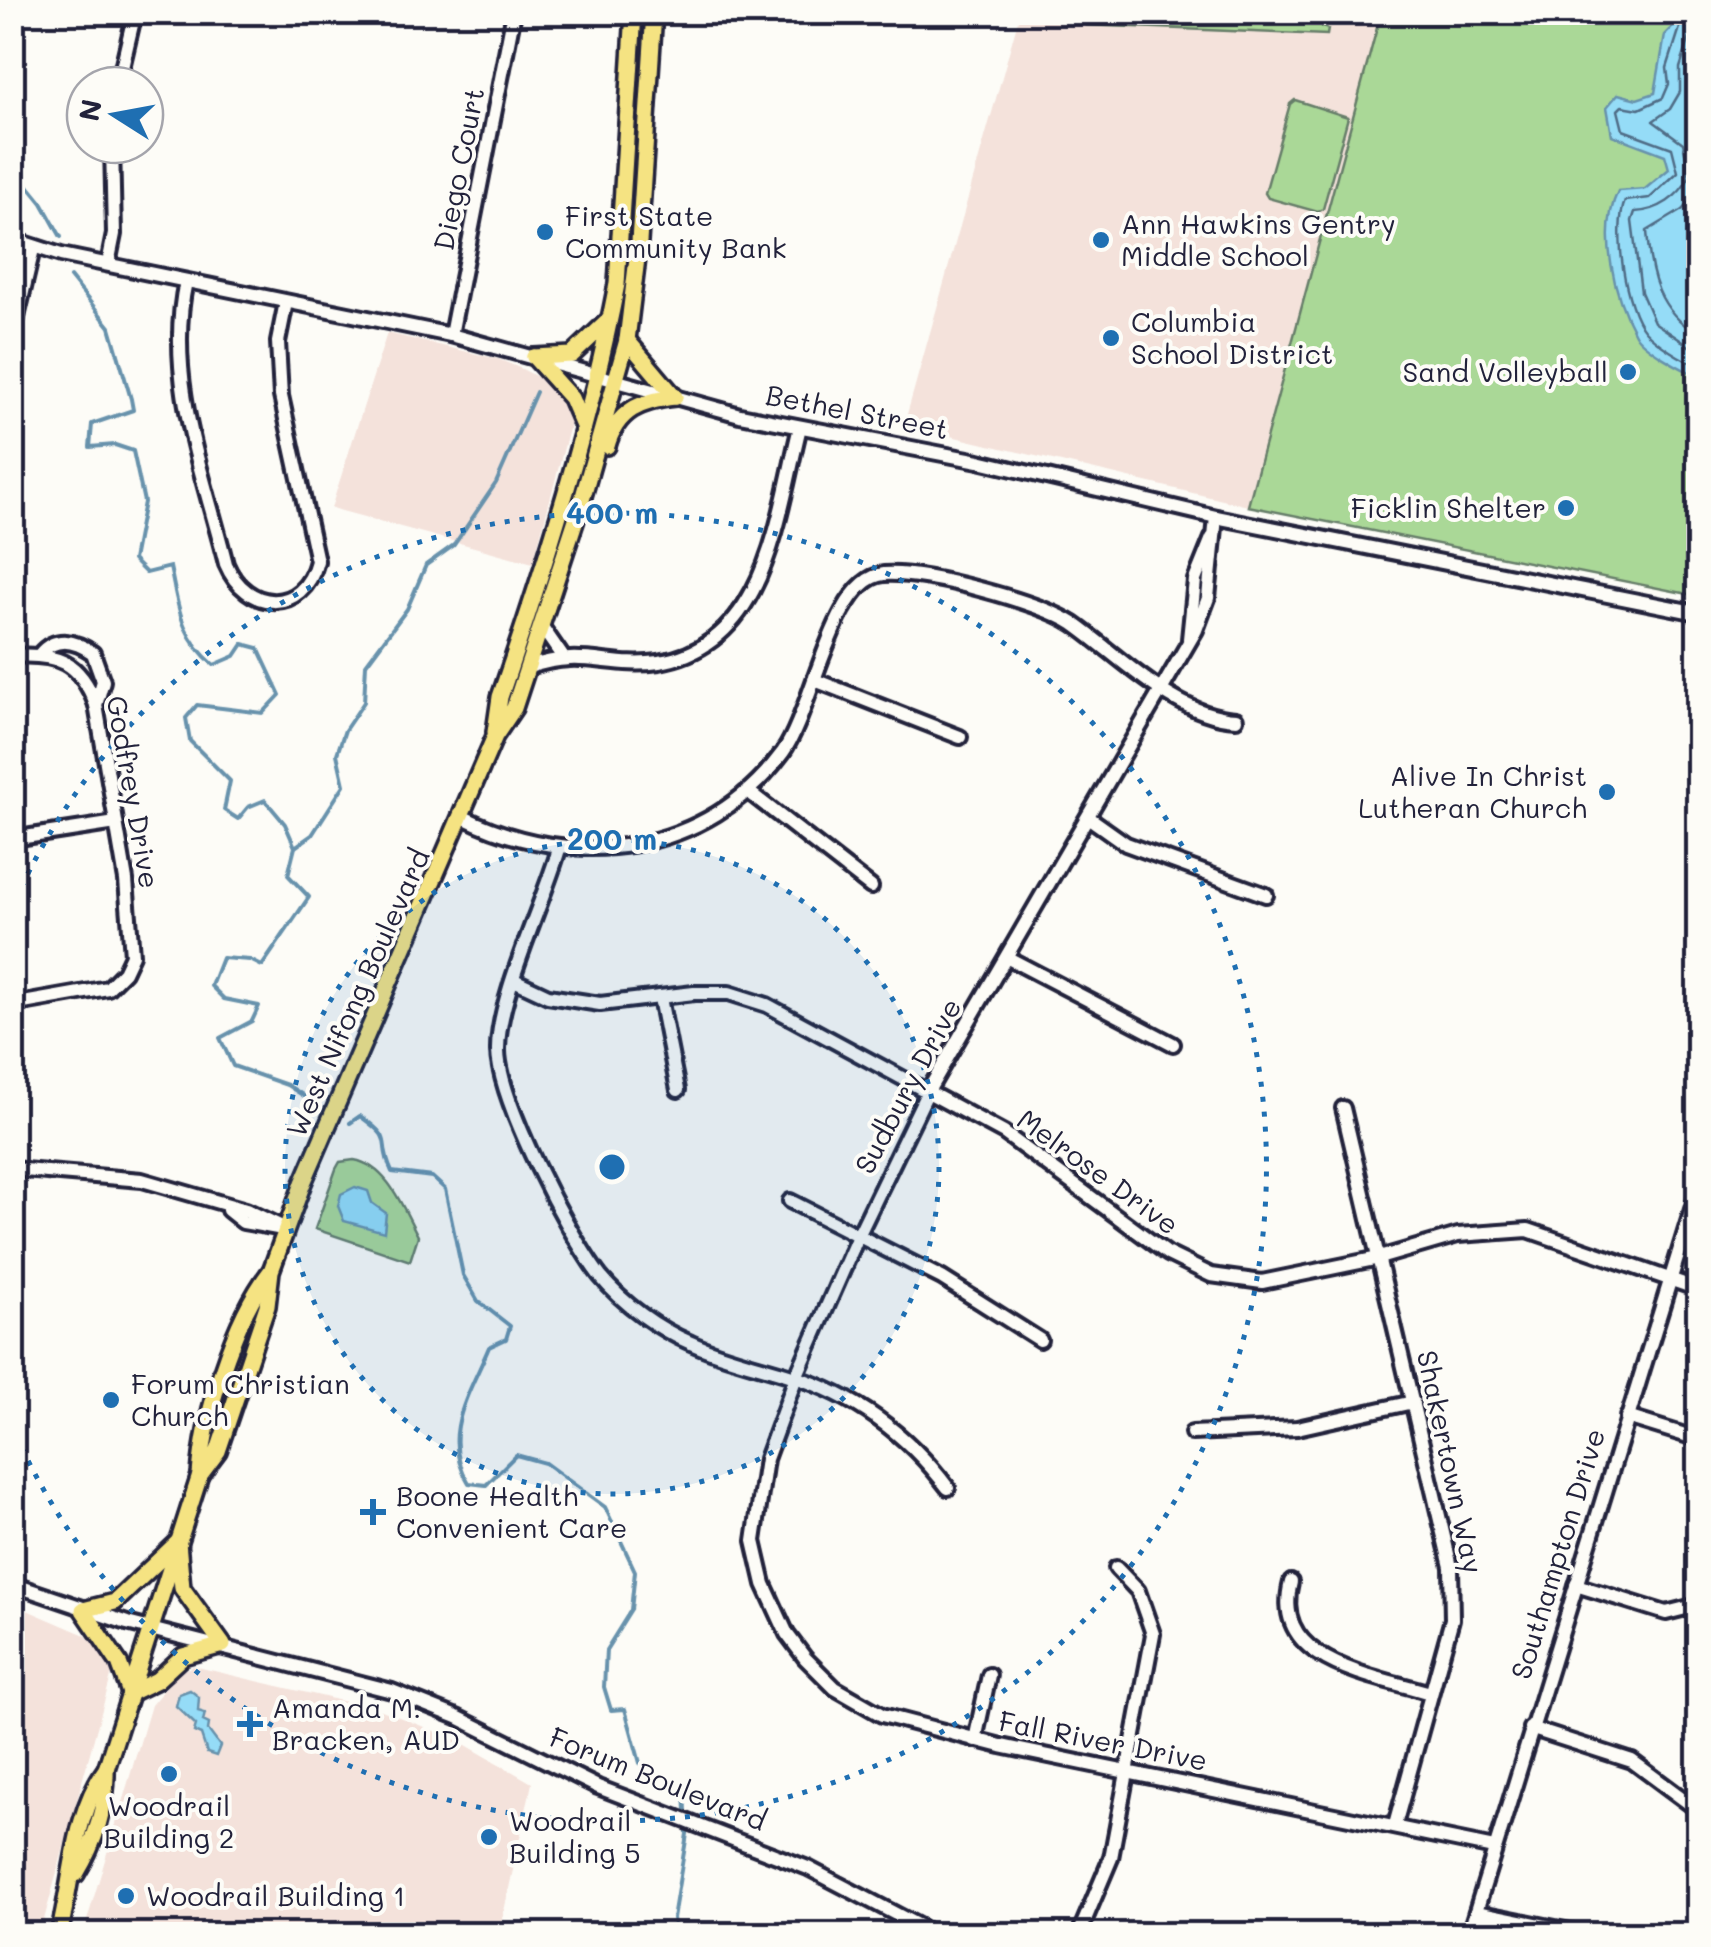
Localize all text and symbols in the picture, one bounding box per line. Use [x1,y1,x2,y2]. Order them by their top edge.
north arrow [65,65,165,165]
street label: Diego Court [425,84,491,253]
text: N [70,96,109,124]
place label: First State Community Bank [565,197,787,265]
place label: Ann Hawkins Gentry Middle School [1121,205,1396,273]
marker: First State Community Bank [534,221,556,243]
marker: Ann Hawkins Gentry Middle School [1090,229,1112,251]
place label: Columbia School District [1131,303,1333,371]
marker: Columbia School District [1100,327,1122,349]
place label: Sand Volleyball [1403,353,1608,389]
marker: Sand Volleyball [1617,361,1639,383]
street label: Bethel Street [763,376,952,446]
place label: Ficklin Shelter [1351,489,1546,525]
text: 400 m [566,492,658,532]
marker: Ficklin Shelter [1555,497,1577,519]
street label: Godfrey Drive [99,693,169,891]
place label: Alive In Christ Lutheran Church [1358,757,1587,825]
marker: Alive In Christ Lutheran Church [1596,781,1618,803]
text: 200 m [567,818,657,858]
street label: West Nifong Boulevard [277,843,437,1142]
street label: Sudbury Drive [846,992,968,1179]
street label: Melrose Drive [1011,1100,1187,1242]
centre of rings [594,1149,630,1185]
street label: Shakertown Way [1410,1347,1492,1577]
place label: Forum Christian Church [131,1365,350,1433]
marker: Forum Christian Church [100,1389,122,1411]
street label: Southampton Drive [1502,1424,1612,1683]
place label: Boone Health Convenient Care [396,1477,627,1545]
marker: Boone Health Convenient Care [360,1499,386,1525]
place label: Amanda M. Bracken, AUD [272,1689,460,1757]
street label: Fall River Drive [996,1702,1211,1778]
marker: Amanda M. Bracken, AUD [237,1711,263,1737]
street label: Forum Boulevard [545,1718,772,1838]
marker: Woodrail Building 2 [158,1763,180,1785]
place label: Woodrail Building 2 [104,1787,234,1855]
place label: Woodrail Building 5 [509,1802,641,1870]
marker: Woodrail Building 5 [478,1826,500,1848]
place label: Woodrail Building 1 [146,1877,405,1913]
marker: Woodrail Building 1 [115,1885,137,1907]

